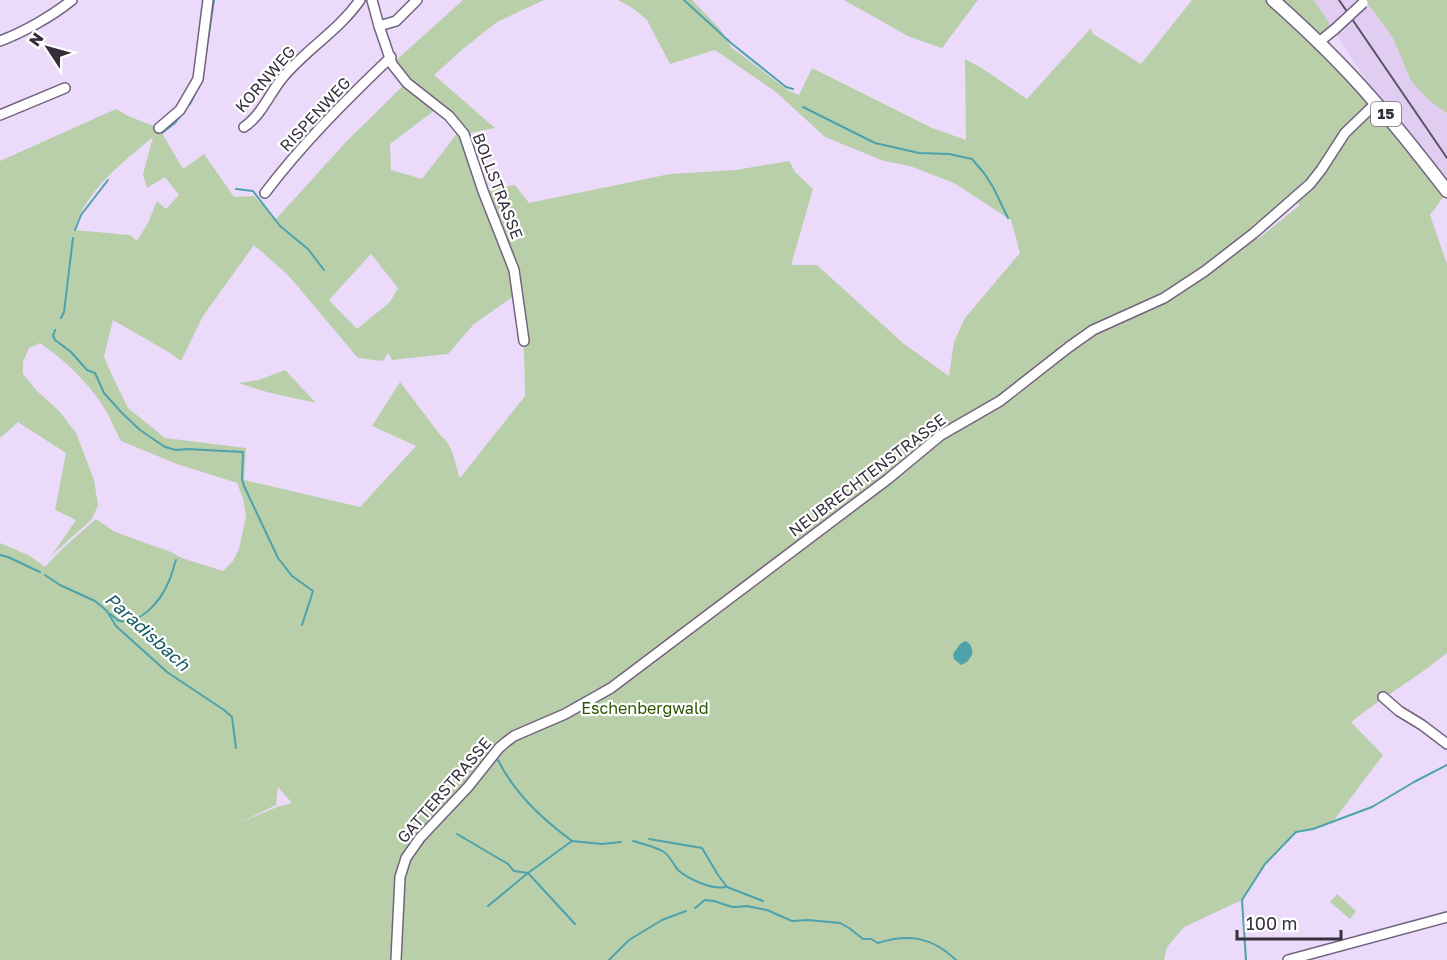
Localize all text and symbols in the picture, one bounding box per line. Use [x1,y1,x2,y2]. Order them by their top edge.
north arrow [18,18,78,78]
text: N [24,28,48,50]
street label: KORNWEG [231,42,299,116]
street label: RISPENWEG [275,72,355,156]
road number: 15 [1371,102,1401,126]
street label: BOLLSTRASSE [469,130,527,242]
street label: NEUBRECHTENSTRASSE [785,409,949,541]
water label: Paradisbach [101,588,195,676]
park label: Eschenbergwald [581,698,709,718]
street label: GATTERSTRASSE [393,733,495,847]
scale bar [1237,903,1340,941]
text: 100 m [1246,912,1297,934]

